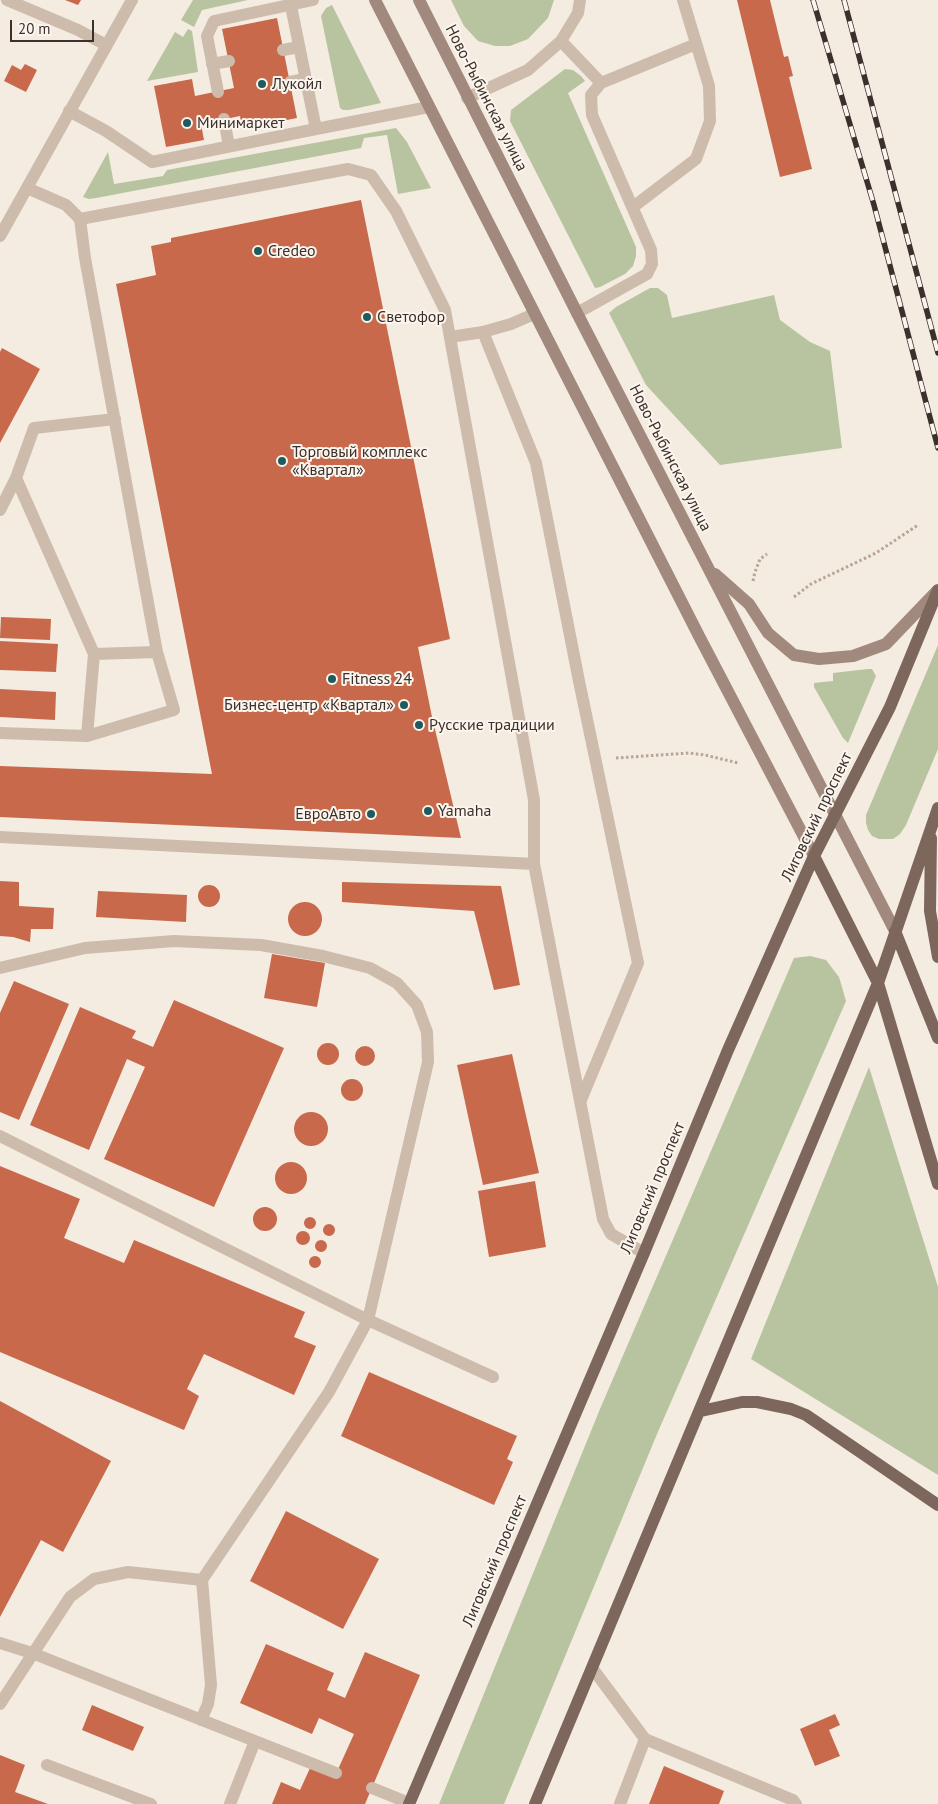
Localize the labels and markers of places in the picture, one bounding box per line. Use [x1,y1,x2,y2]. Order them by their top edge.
place label: Лукойл [272,74,322,94]
marker: Лукойл [256,78,268,90]
place label: Минимаркет [197,113,285,133]
marker: Минимаркет [181,117,193,129]
place label: Credeo [268,241,316,261]
marker: Credeo [252,245,264,257]
place label: Светофор [377,307,445,327]
marker: Светофор [361,311,373,323]
place label: Торговый комплекс «Квартал» [292,442,428,480]
marker: Торговый комплекс «Квартал» [276,455,288,467]
place label: Fitness 24 [342,669,412,689]
marker: Fitness 24 [326,673,338,685]
place label: Бизнес-центр «Квартал» [224,695,394,715]
marker: Бизнес-центр «Квартал» [398,699,410,711]
place label: Русские традиции [429,715,555,735]
marker: Русские традиции [413,719,425,731]
place label: Yamaha [438,801,491,821]
place label: ЕвроАвто [295,804,361,824]
marker: Yamaha [422,805,434,817]
marker: ЕвроАвто [365,808,377,820]

